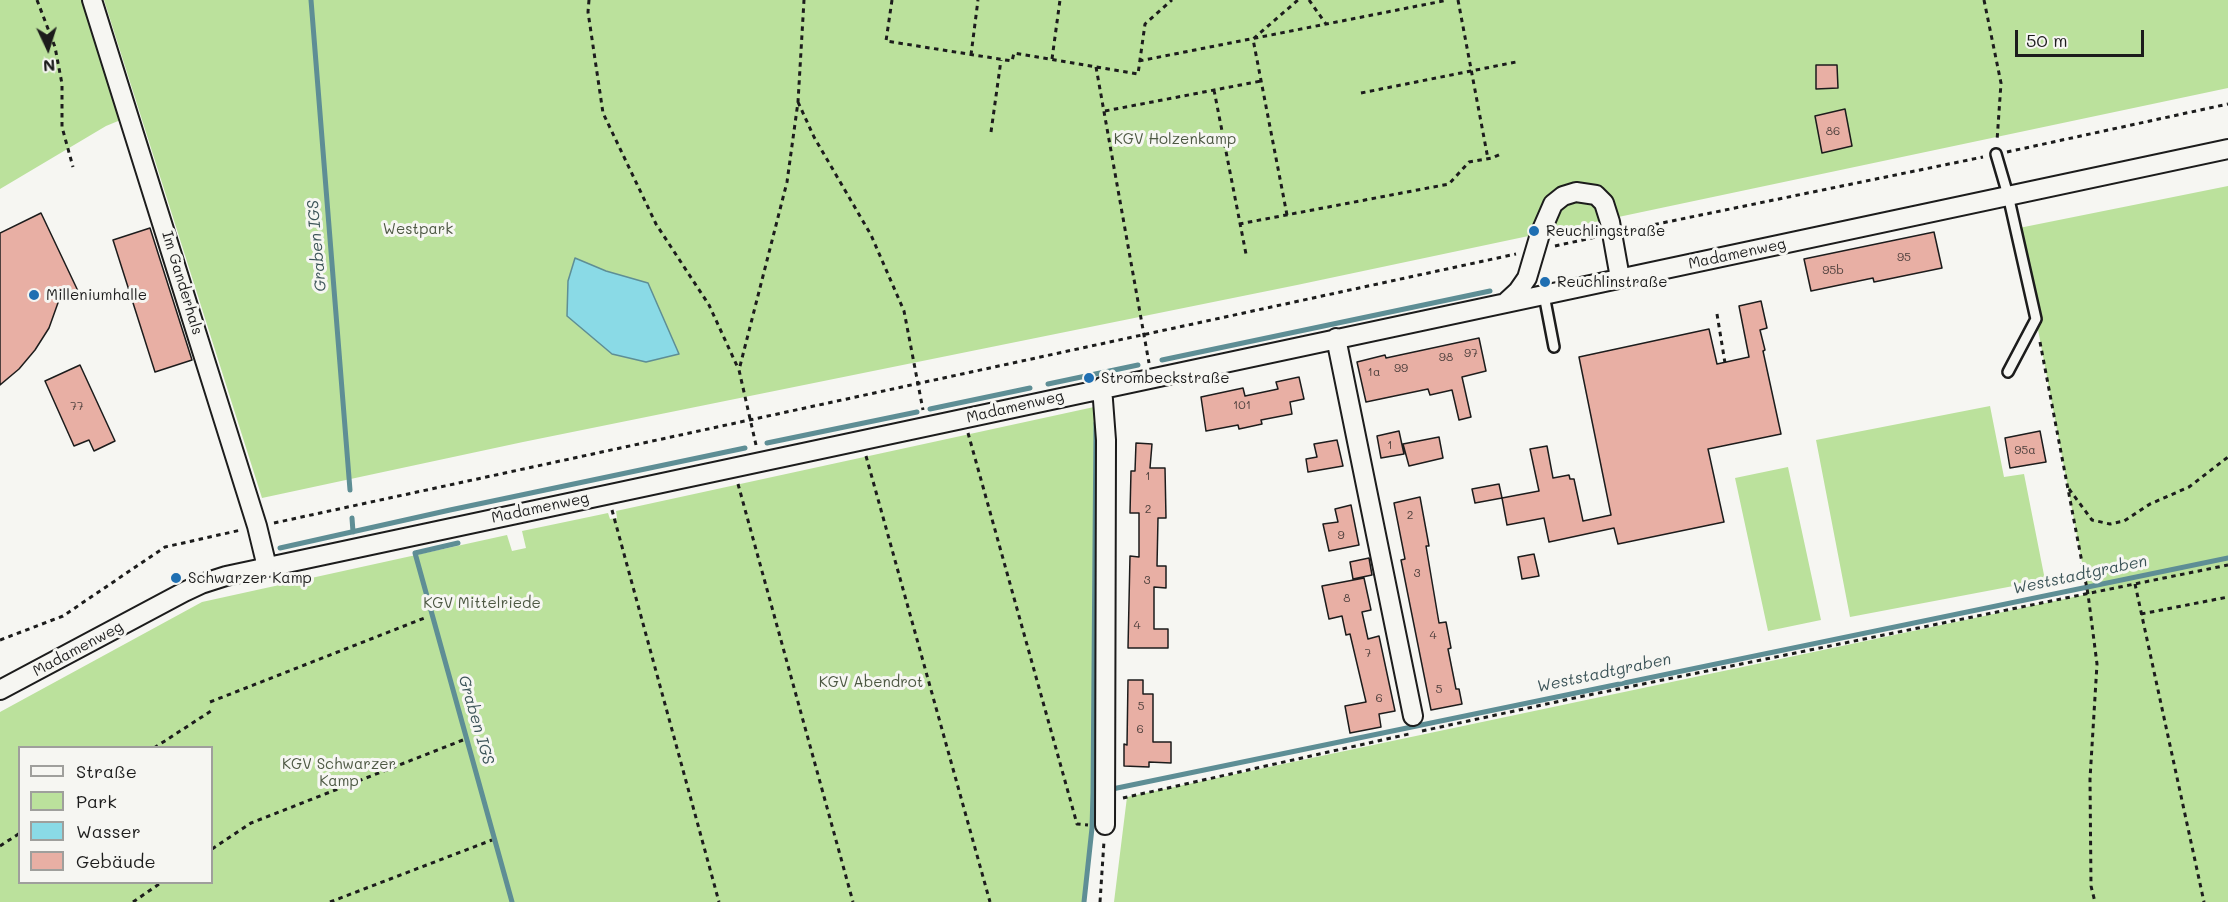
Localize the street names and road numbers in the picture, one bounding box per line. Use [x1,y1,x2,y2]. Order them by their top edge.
street label: Im Ganderhals [158,229,206,337]
street label: Madamenweg [1687,235,1787,273]
street label: Madamenweg [965,387,1065,427]
street label: Madamenweg [490,489,590,527]
street label: Madamenweg [30,618,126,680]

